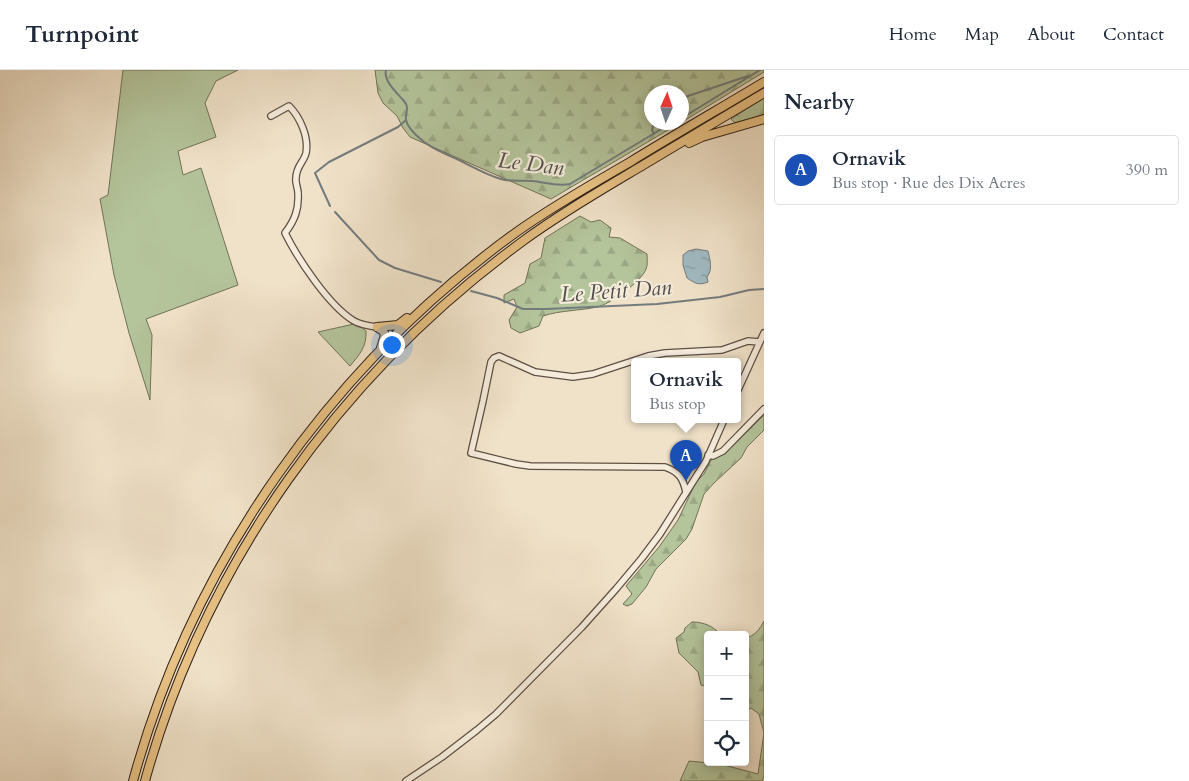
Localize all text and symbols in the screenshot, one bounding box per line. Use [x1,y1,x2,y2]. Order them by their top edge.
text: Turnpoint [25,18,139,51]
text: Home [889,22,937,47]
text: Map [965,22,999,47]
text: About [1027,22,1075,47]
text: Contact [1103,22,1164,47]
north arrow [644,85,689,130]
text: Nearby [784,88,855,117]
water label: Le Dan [496,145,566,183]
text: Ornavik [832,146,906,172]
text: A [795,159,807,181]
text: 390 m [1126,159,1168,181]
text: Bus stop · Rue des Dix Acres [832,172,1025,194]
water label: Le Petit Dan [560,272,673,310]
your location [379,332,405,358]
popup [631,358,741,423]
text: Ornavik [649,367,723,393]
text: Bus stop [649,393,706,415]
pin: A [670,440,702,481]
map controls [704,631,749,766]
button: + [704,631,749,676]
button: − [704,676,749,721]
button: locate [704,721,749,766]

